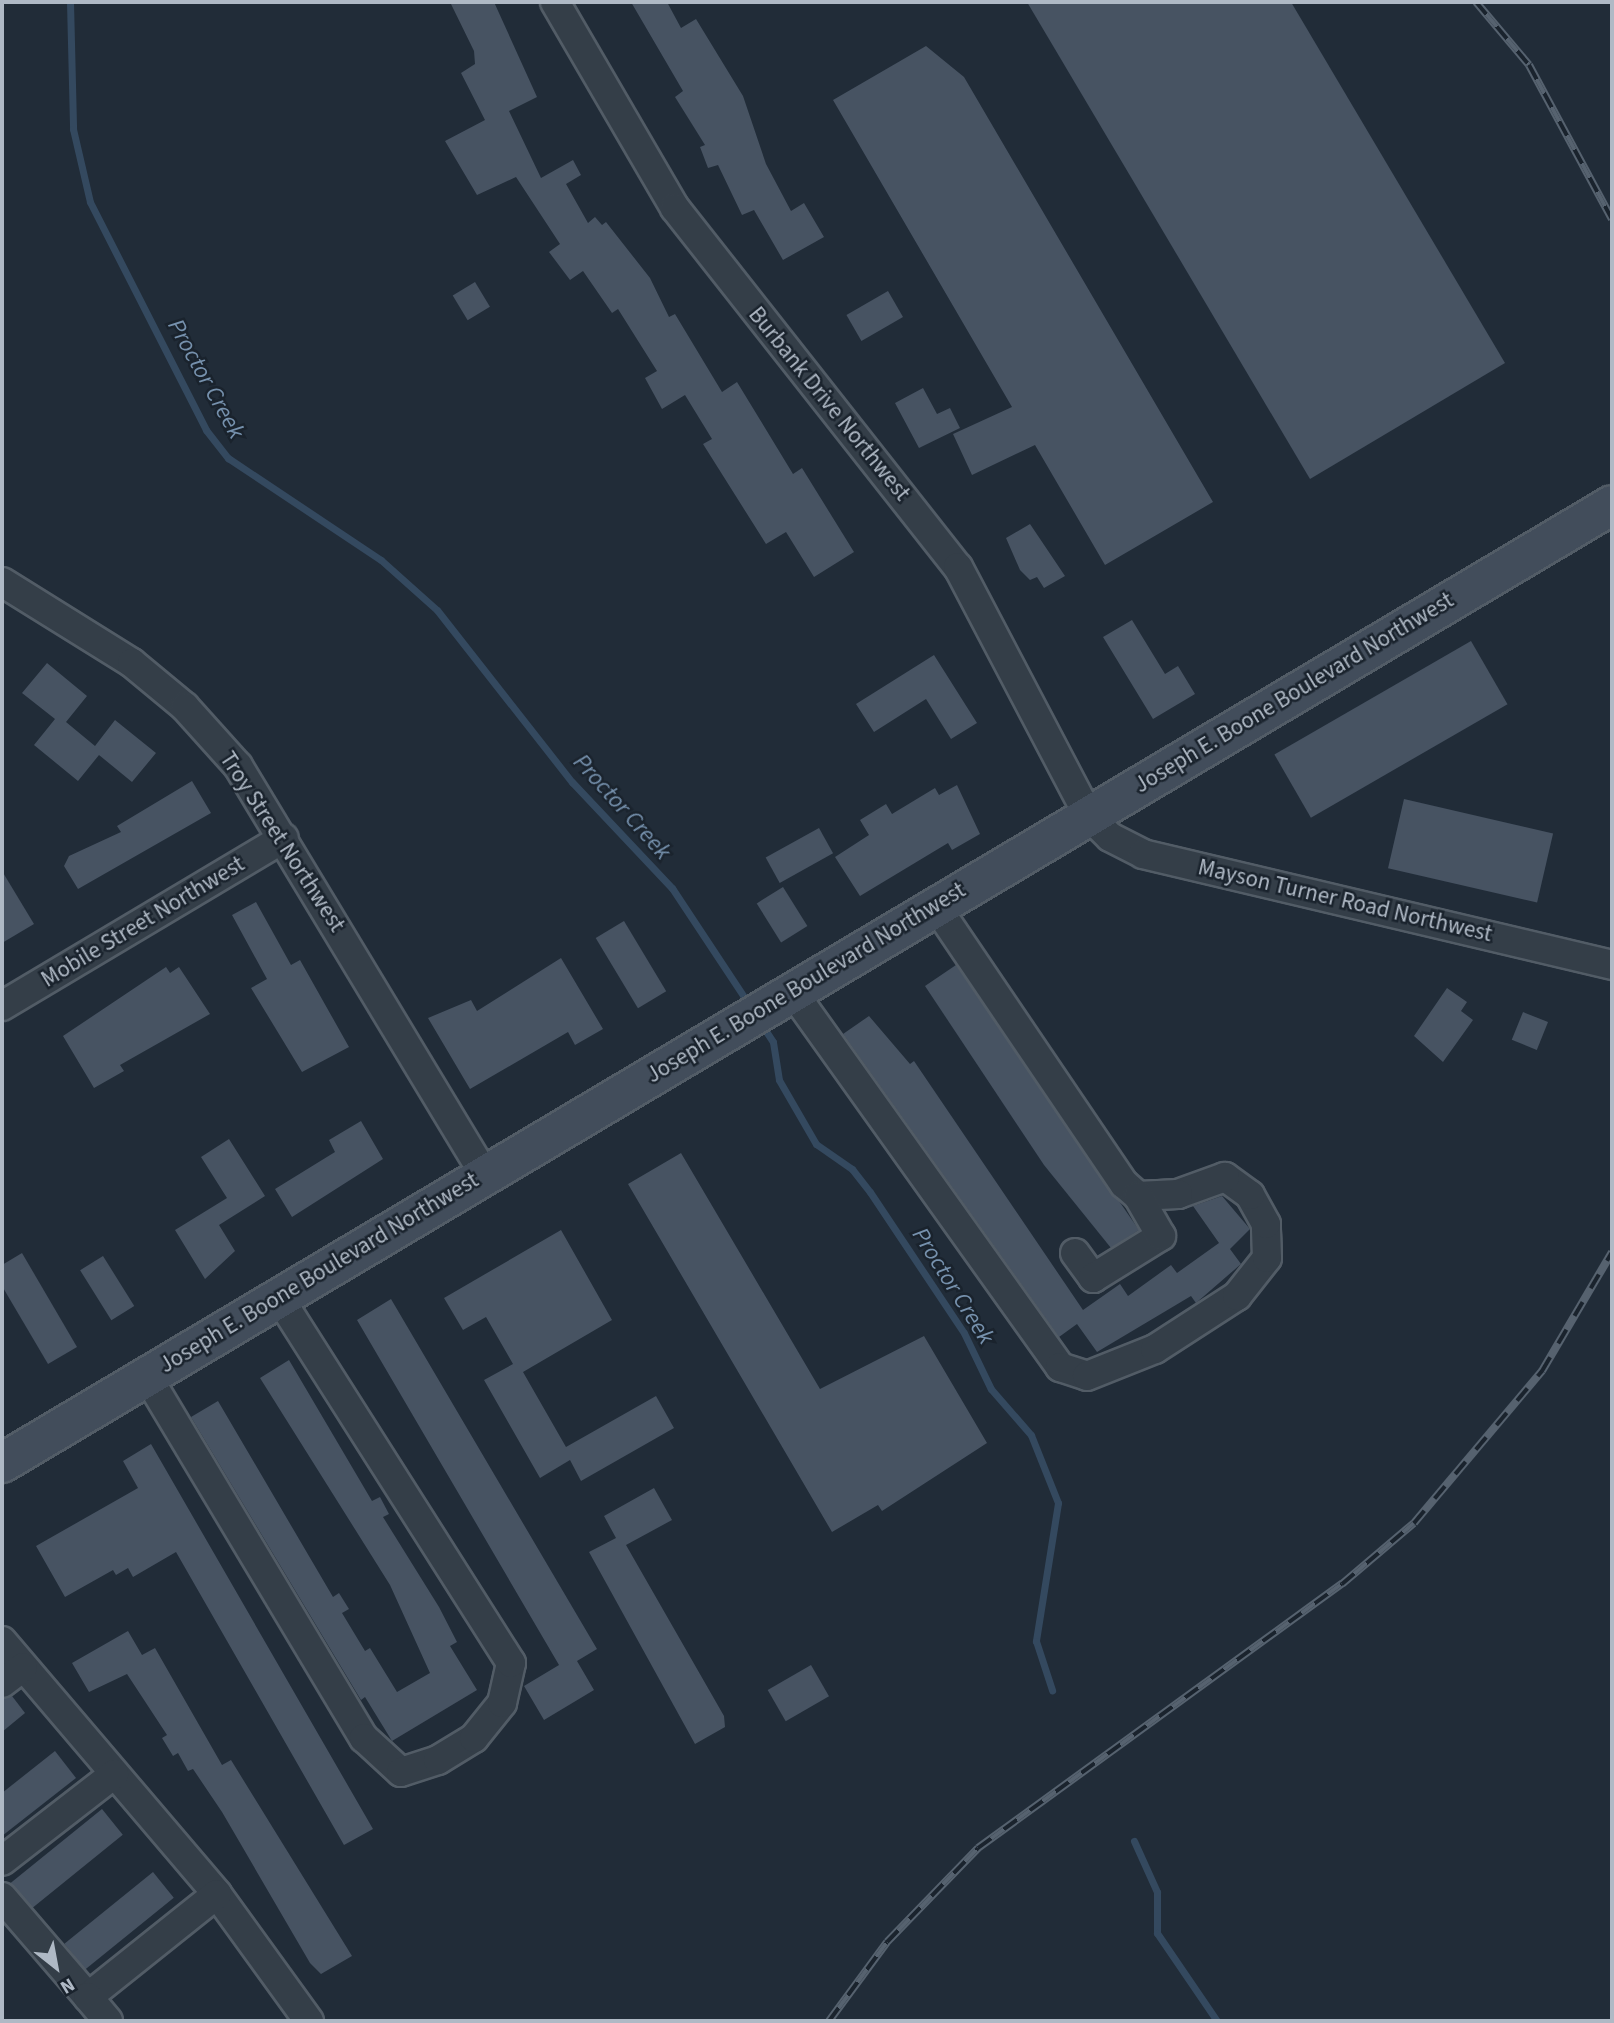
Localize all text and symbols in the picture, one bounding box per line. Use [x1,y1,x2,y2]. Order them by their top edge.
street label: Burbank Drive Northwest [742,301,916,507]
water label: Proctor Creek [161,314,251,444]
street label: Joseph E. Boone Boulevard Northwest [1130,587,1458,799]
street label: Troy Street Northwest [213,747,351,937]
water label: Proctor Creek [567,748,677,866]
street label: Mobile Street Northwest [36,850,250,994]
street label: Mayson Turner Road Northwest [1195,854,1495,948]
street label: Joseph E. Boone Boulevard Northwest [642,877,970,1089]
street label: Joseph E. Boone Boulevard Northwest [155,1167,483,1379]
water label: Proctor Creek [906,1222,1000,1350]
north arrow [21,1932,91,2002]
text: N [55,1971,79,2000]

